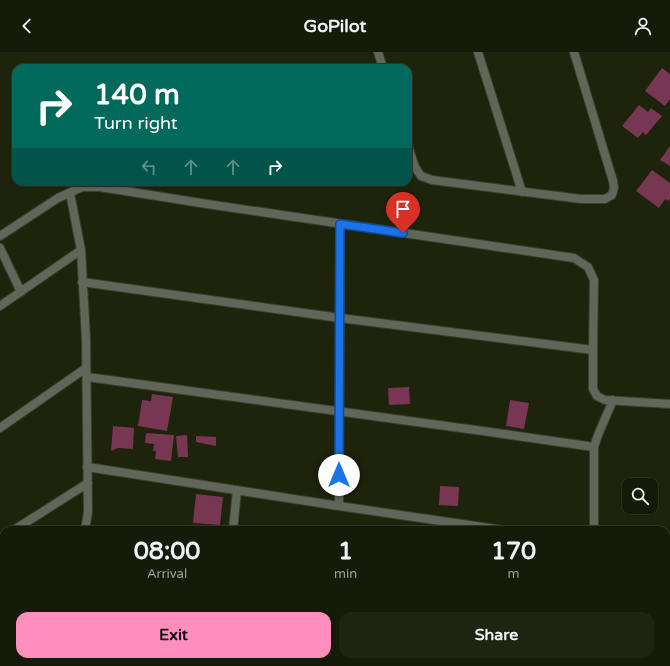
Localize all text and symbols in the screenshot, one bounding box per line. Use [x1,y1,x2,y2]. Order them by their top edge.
icon: back [16,15,38,37]
text: GoPilot [304,15,366,37]
icon: person [632,15,654,37]
text: 140 m [94,78,180,112]
icon: right [28,80,80,132]
text: Turn right [94,112,178,134]
icon: left [138,156,160,178]
icon: ahead [180,156,202,178]
icon: ahead [222,156,244,178]
icon: right [264,156,286,178]
pin [386,192,420,233]
icon: arrive [392,198,414,220]
position arrow [318,454,360,496]
map controls [622,478,658,514]
button: search [622,478,658,514]
text: 08:00 [134,537,200,566]
text: 1 [338,537,353,566]
text: 170 [491,537,536,566]
text: Arrival [147,566,187,582]
text: min [334,566,357,582]
text: m [508,566,520,582]
button: Exit [16,612,331,658]
button: Share [339,612,654,658]

